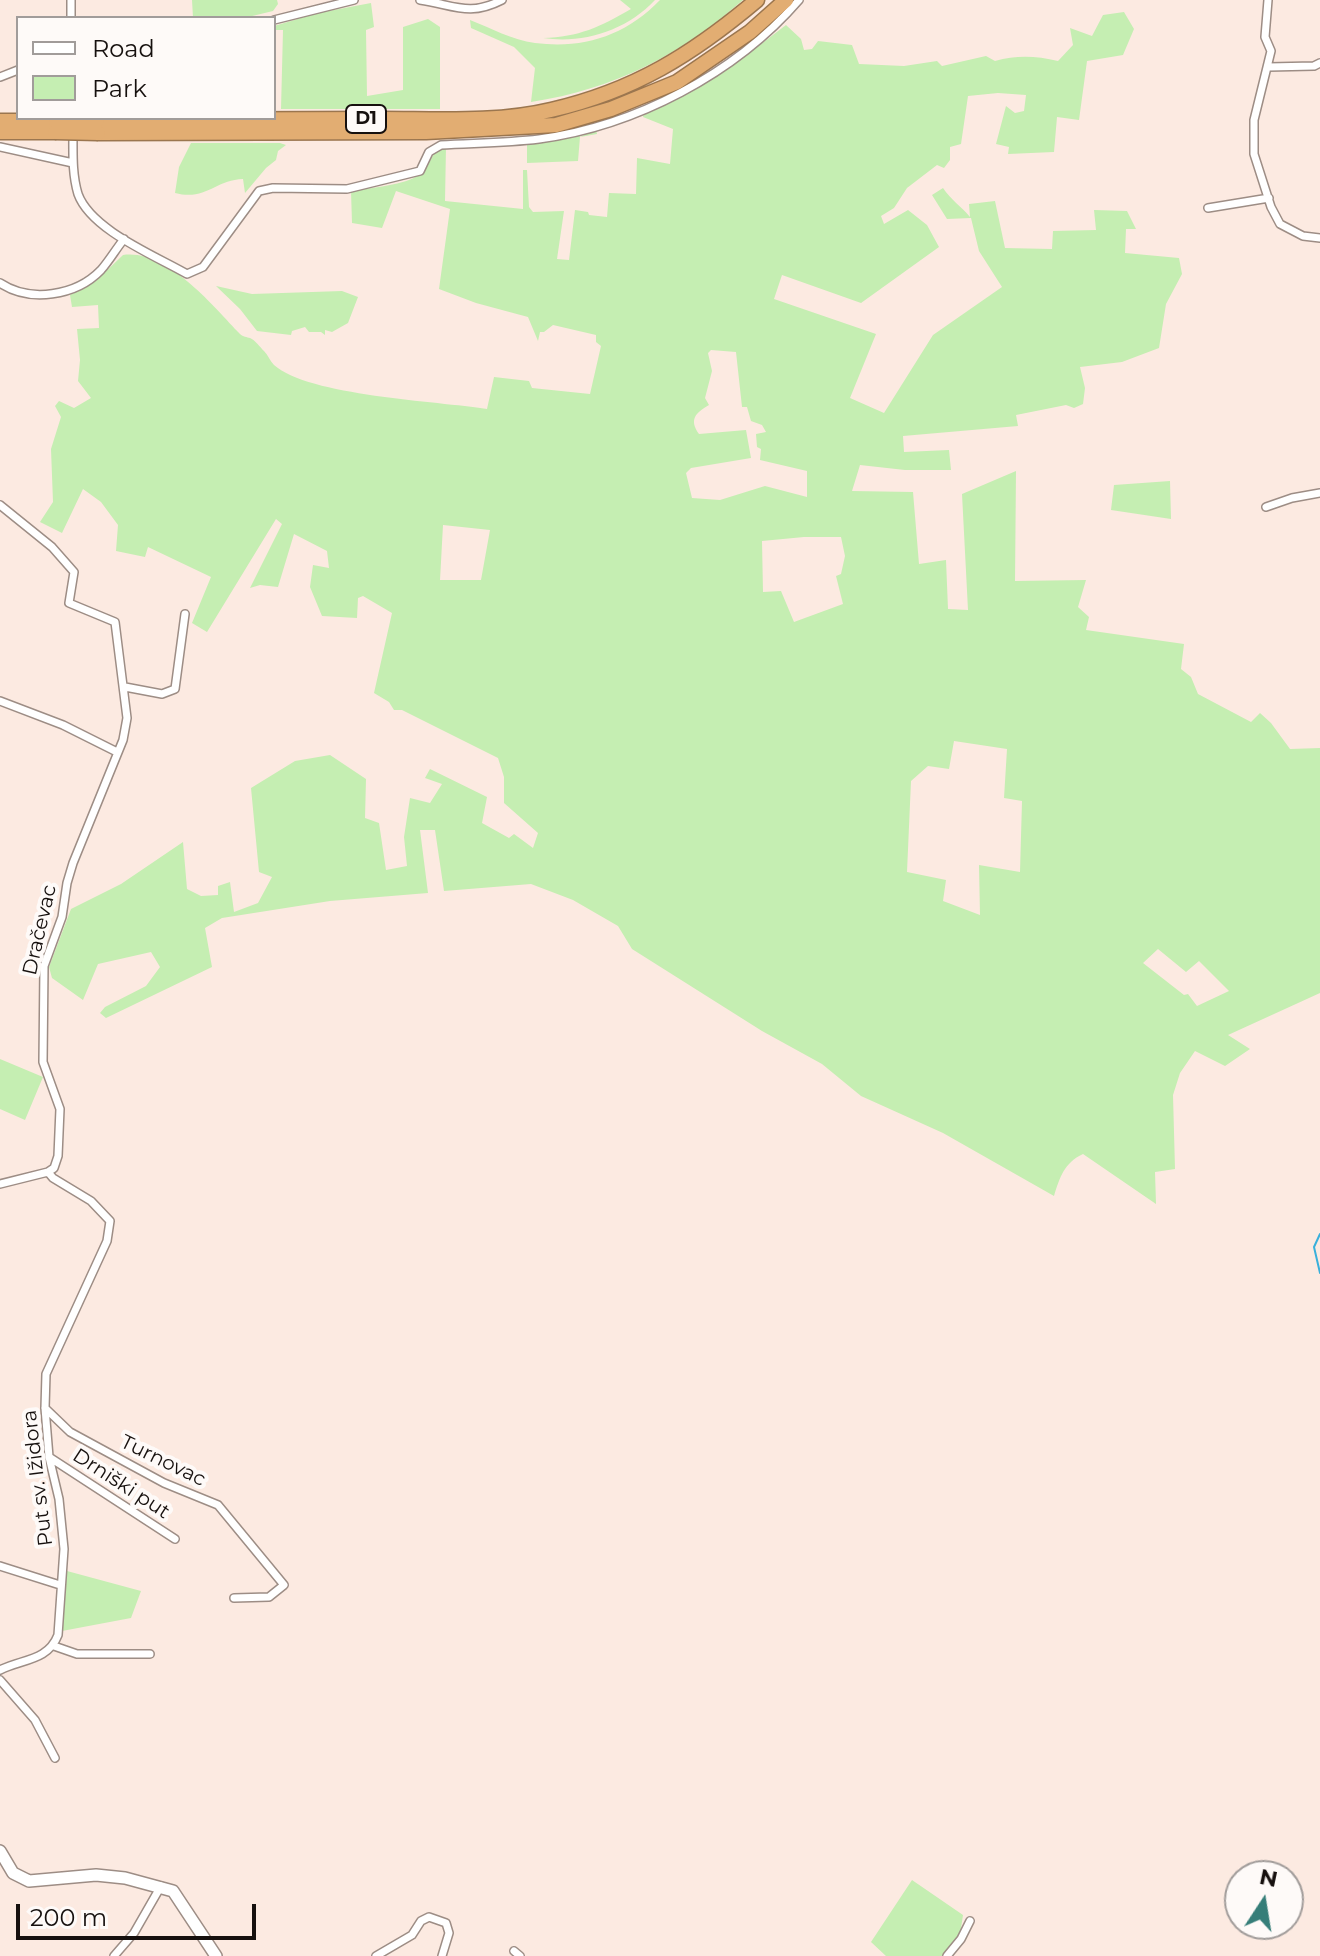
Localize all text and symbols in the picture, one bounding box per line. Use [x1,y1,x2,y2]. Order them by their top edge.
legend [16,16,276,120]
text: Road [92,34,155,63]
text: Park [92,74,147,103]
road number: D1 [346,105,386,133]
street label: Dračevac [18,882,62,978]
street label: Put sv. Ižidora [18,1408,58,1548]
street label: Turnovac [116,1430,210,1492]
street label: Drniški put [68,1444,174,1524]
north arrow [1224,1860,1304,1940]
text: N [1257,1863,1280,1893]
scale bar [20,1888,260,1938]
text: 200 m [30,1903,107,1932]

